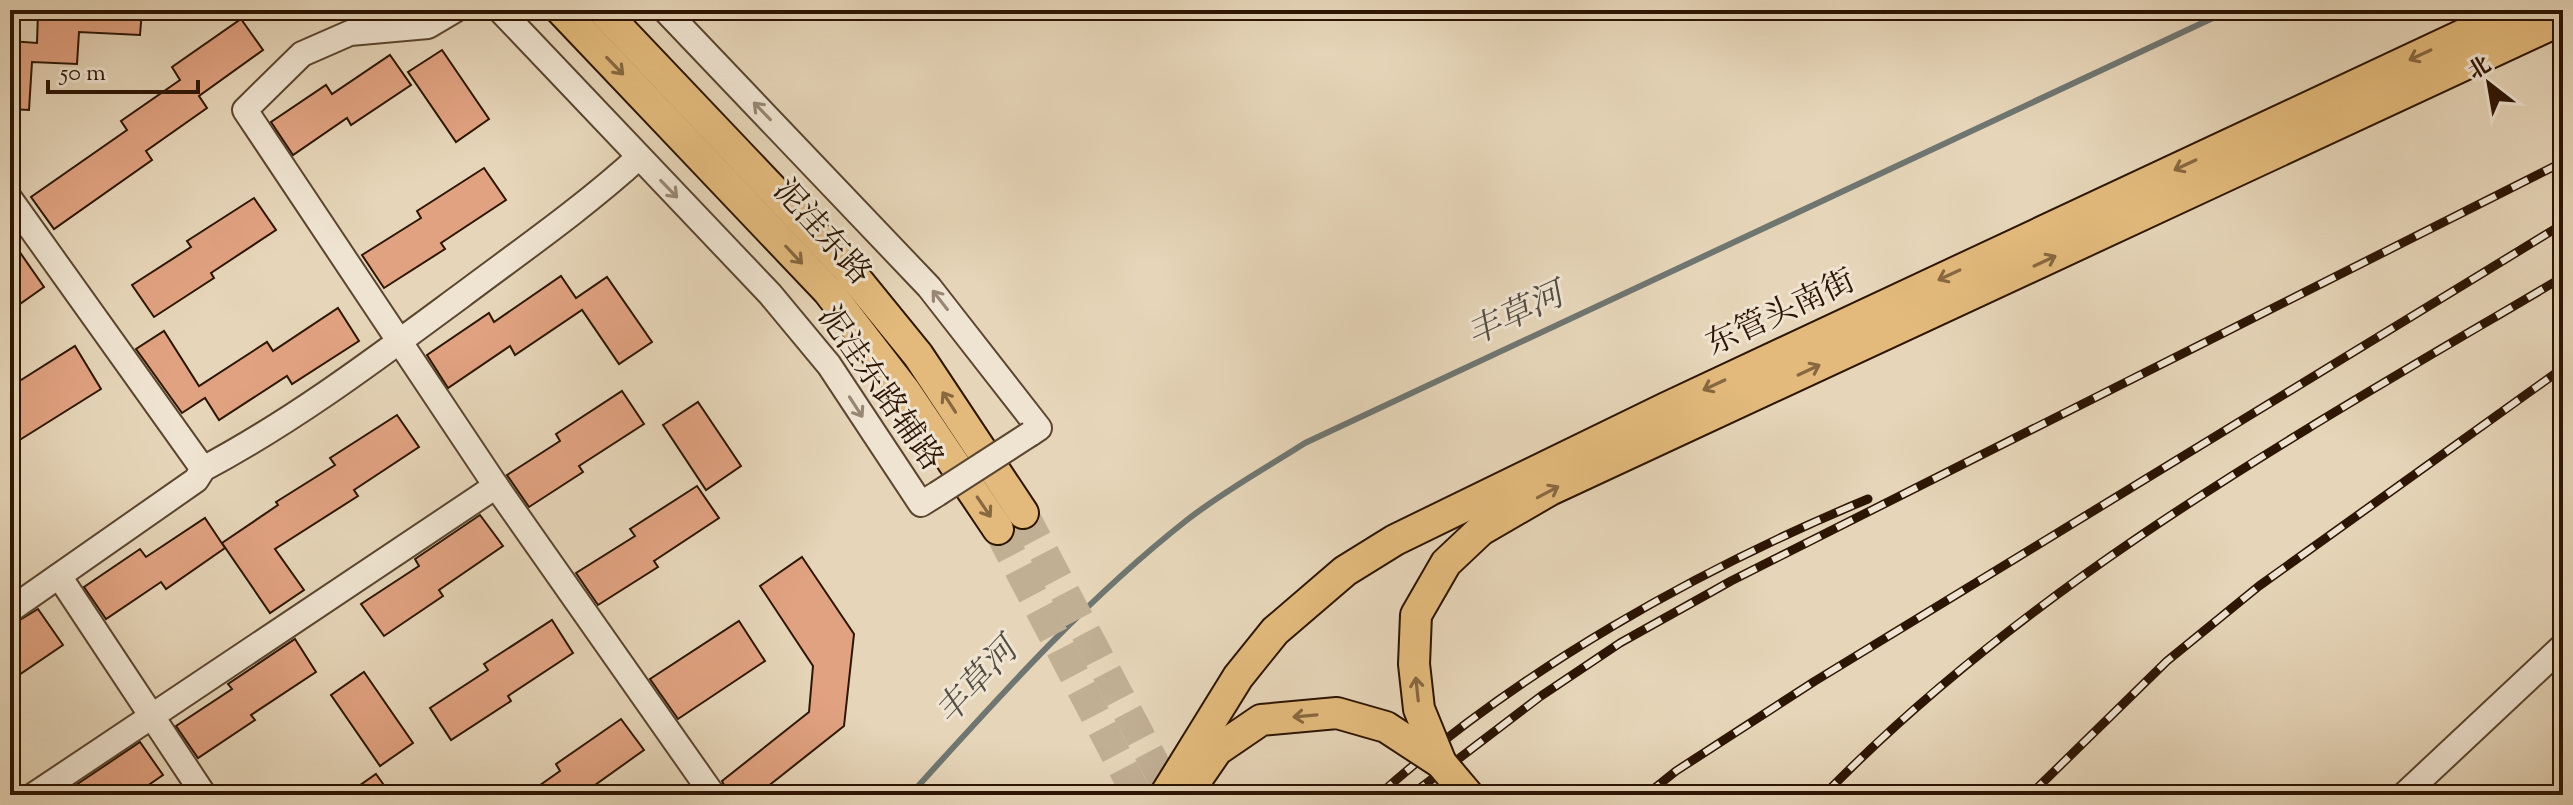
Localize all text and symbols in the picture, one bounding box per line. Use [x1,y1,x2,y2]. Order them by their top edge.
scale bar [48,44,198,94]
north arrow [2449,44,2529,124]
one-way arrow [2409,48,2433,63]
text: 北 [2463,50,2498,89]
one-way arrow [605,56,624,76]
text: 50 m [58,57,106,91]
one-way arrow [753,102,772,121]
one-way arrow [2173,158,2197,173]
street label: 泥洼东路 [761,170,881,296]
one-way arrow [659,179,678,198]
one-way arrow [784,245,803,265]
one-way arrow [2033,253,2057,268]
street label: 东管头南街 [1699,259,1863,369]
one-way arrow [1938,268,1962,283]
water label: 丰草河 [1459,270,1578,360]
one-way arrow [931,290,948,311]
street label: 泥洼东路辅路 [805,297,953,481]
one-way arrow [1797,362,1821,377]
one-way arrow [1702,378,1726,393]
one-way arrow [940,391,957,413]
one-way arrow [848,395,864,417]
one-way arrow [1536,483,1560,499]
one-way arrow [975,495,992,517]
water label: 丰草河 [925,625,1035,737]
one-way arrow [1409,676,1424,703]
one-way arrow [1293,709,1319,724]

